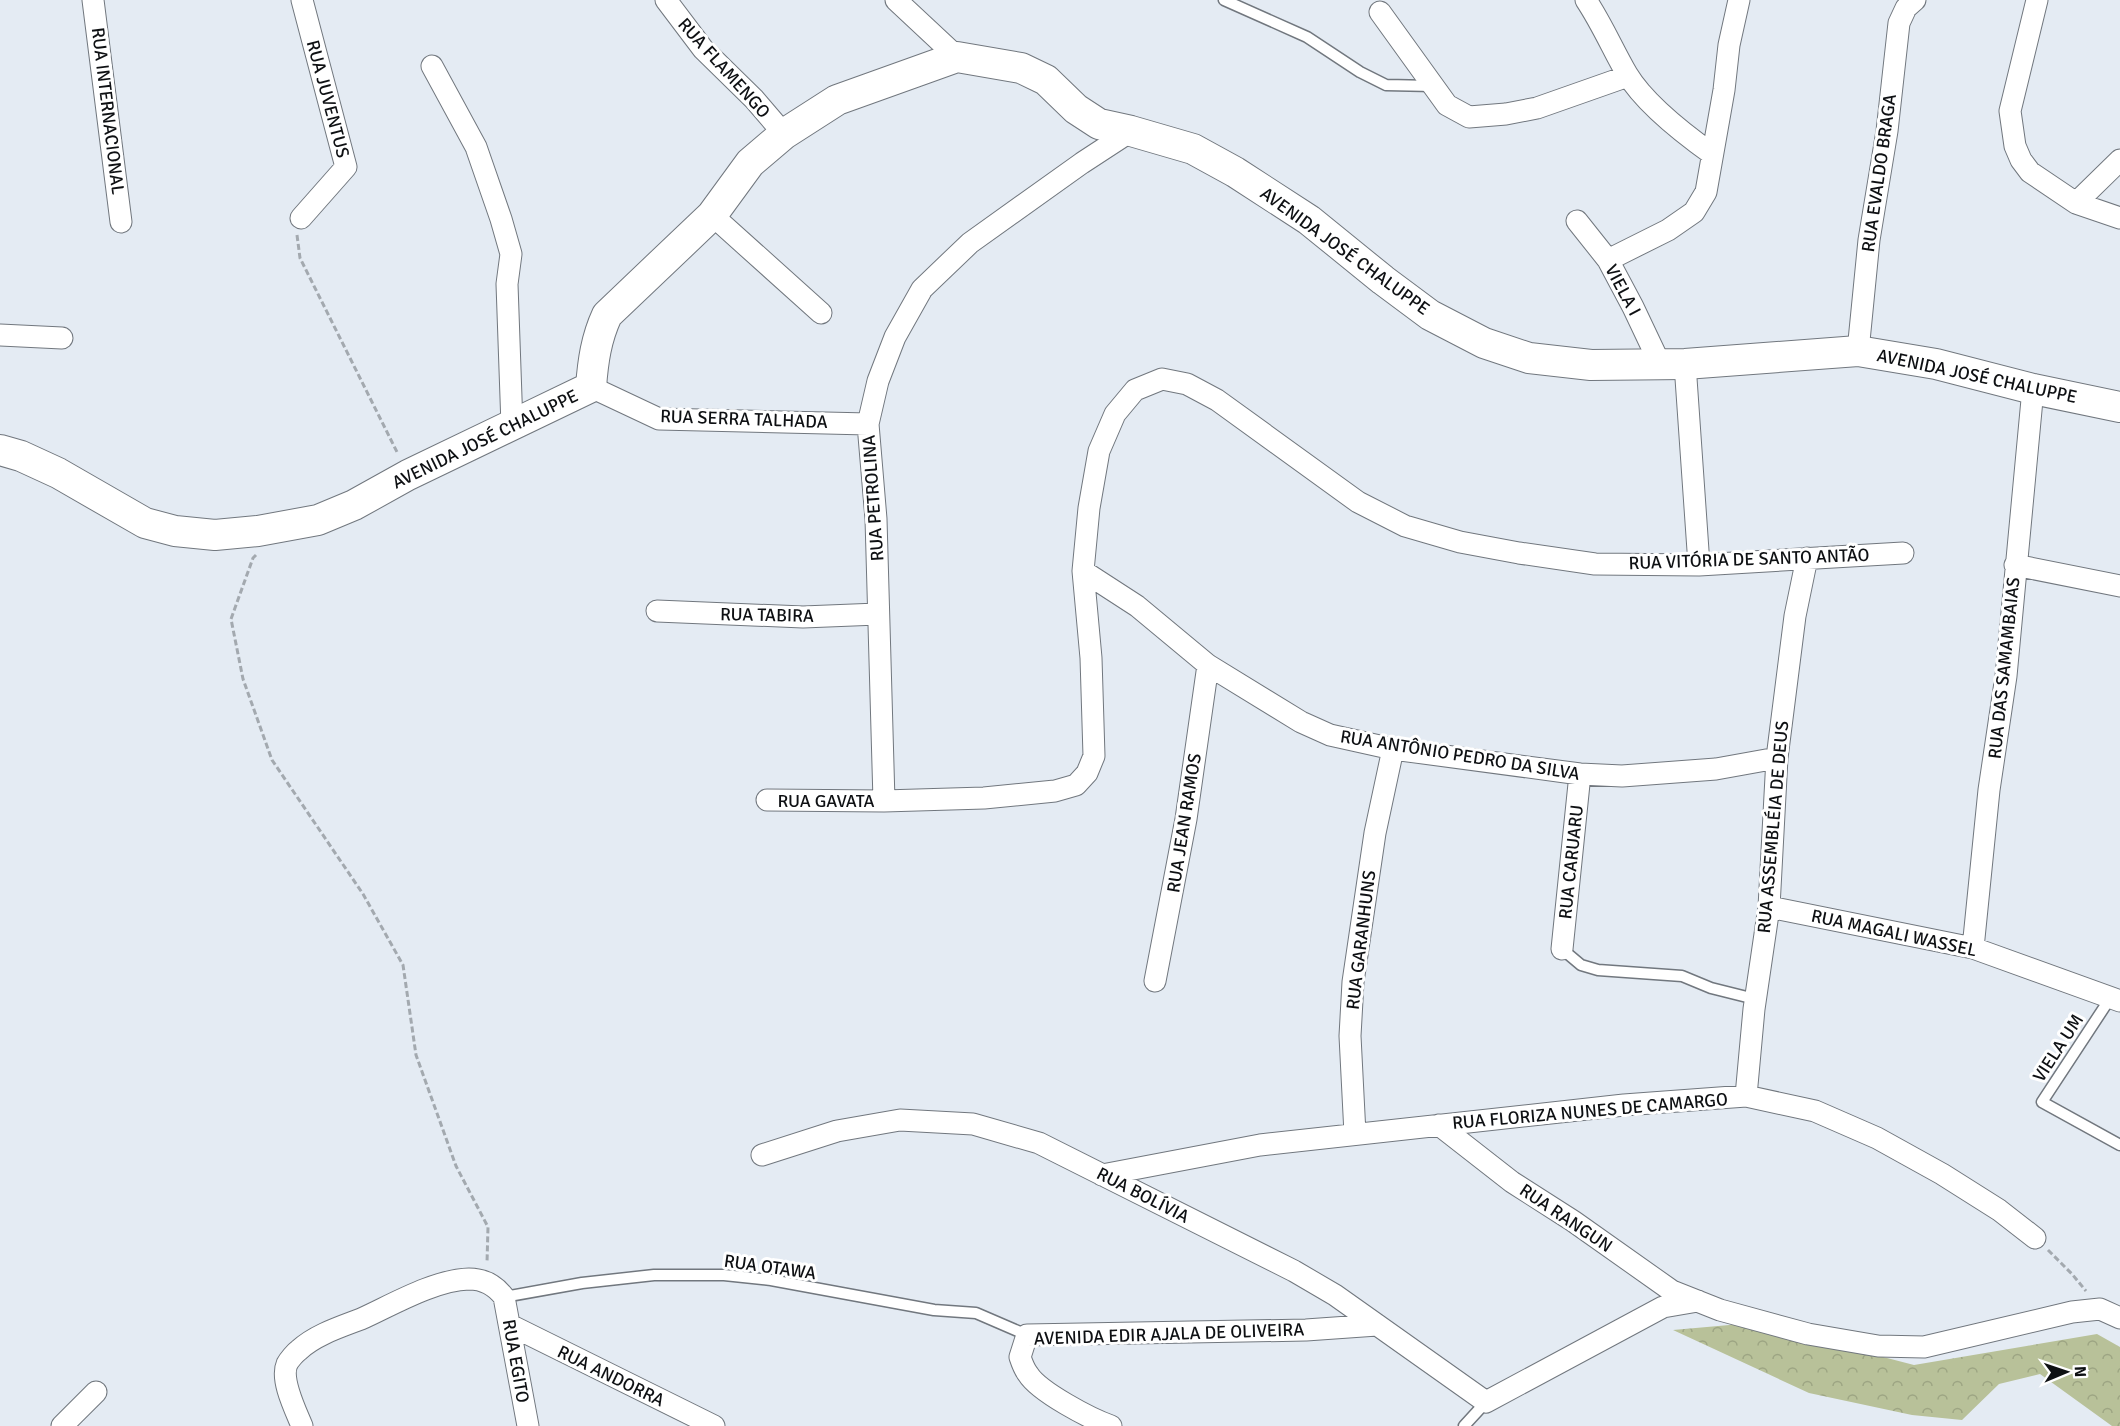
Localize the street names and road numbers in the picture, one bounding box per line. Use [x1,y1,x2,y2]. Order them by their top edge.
street label: RUA FLAMENGO [673,13,775,123]
street label: RUA INTERNACIONAL [87,26,129,196]
street label: RUA JUVENTUS [302,38,354,160]
street label: RUA EVALDO BRAGA [1857,92,1901,254]
street label: AVENIDA JOSÉ CHALUPPE [1256,182,1434,320]
street label: VIELA I [1600,260,1646,320]
street label: AVENIDA JOSÉ CHALUPPE [1875,344,2079,408]
street label: AVENIDA JOSÉ CHALUPPE [389,384,581,494]
street label: RUA SERRA TALHADA [660,405,828,433]
street label: RUA PETROLINA [858,434,888,562]
street label: RUA VITÓRIA DE SANTO ANTÃO [1628,544,1870,574]
street label: RUA DAS SAMAMBAIAS [1984,576,2024,760]
street label: RUA TABIRA [720,603,814,627]
street label: RUA ASSEMBLÉIA DE DEUS [1753,720,1793,934]
street label: RUA ANTÔNIO PEDRO DA SILVA [1339,725,1581,785]
street label: RUA JEAN RAMOS [1162,752,1206,894]
street label: RUA GAVATA [778,790,875,812]
street label: RUA CARUARU [1554,804,1588,920]
street label: RUA GARANHUNS [1342,869,1380,1011]
street label: RUA MAGALI WASSEL [1809,905,1979,961]
street label: VIELA UM [2028,1010,2088,1086]
street label: RUA FLORIZA NUNES DE CAMARGO [1451,1088,1729,1134]
street label: RUA BOLÍVIA [1093,1162,1193,1228]
street label: RUA RANGUN [1515,1179,1617,1257]
street label: RUA OTAWA [723,1250,817,1284]
street label: RUA EGITO [498,1318,534,1404]
street label: AVENIDA EDIR AJALA DE OLIVEIRA [1033,1318,1305,1350]
street label: RUA ANDORRA [554,1341,668,1411]

